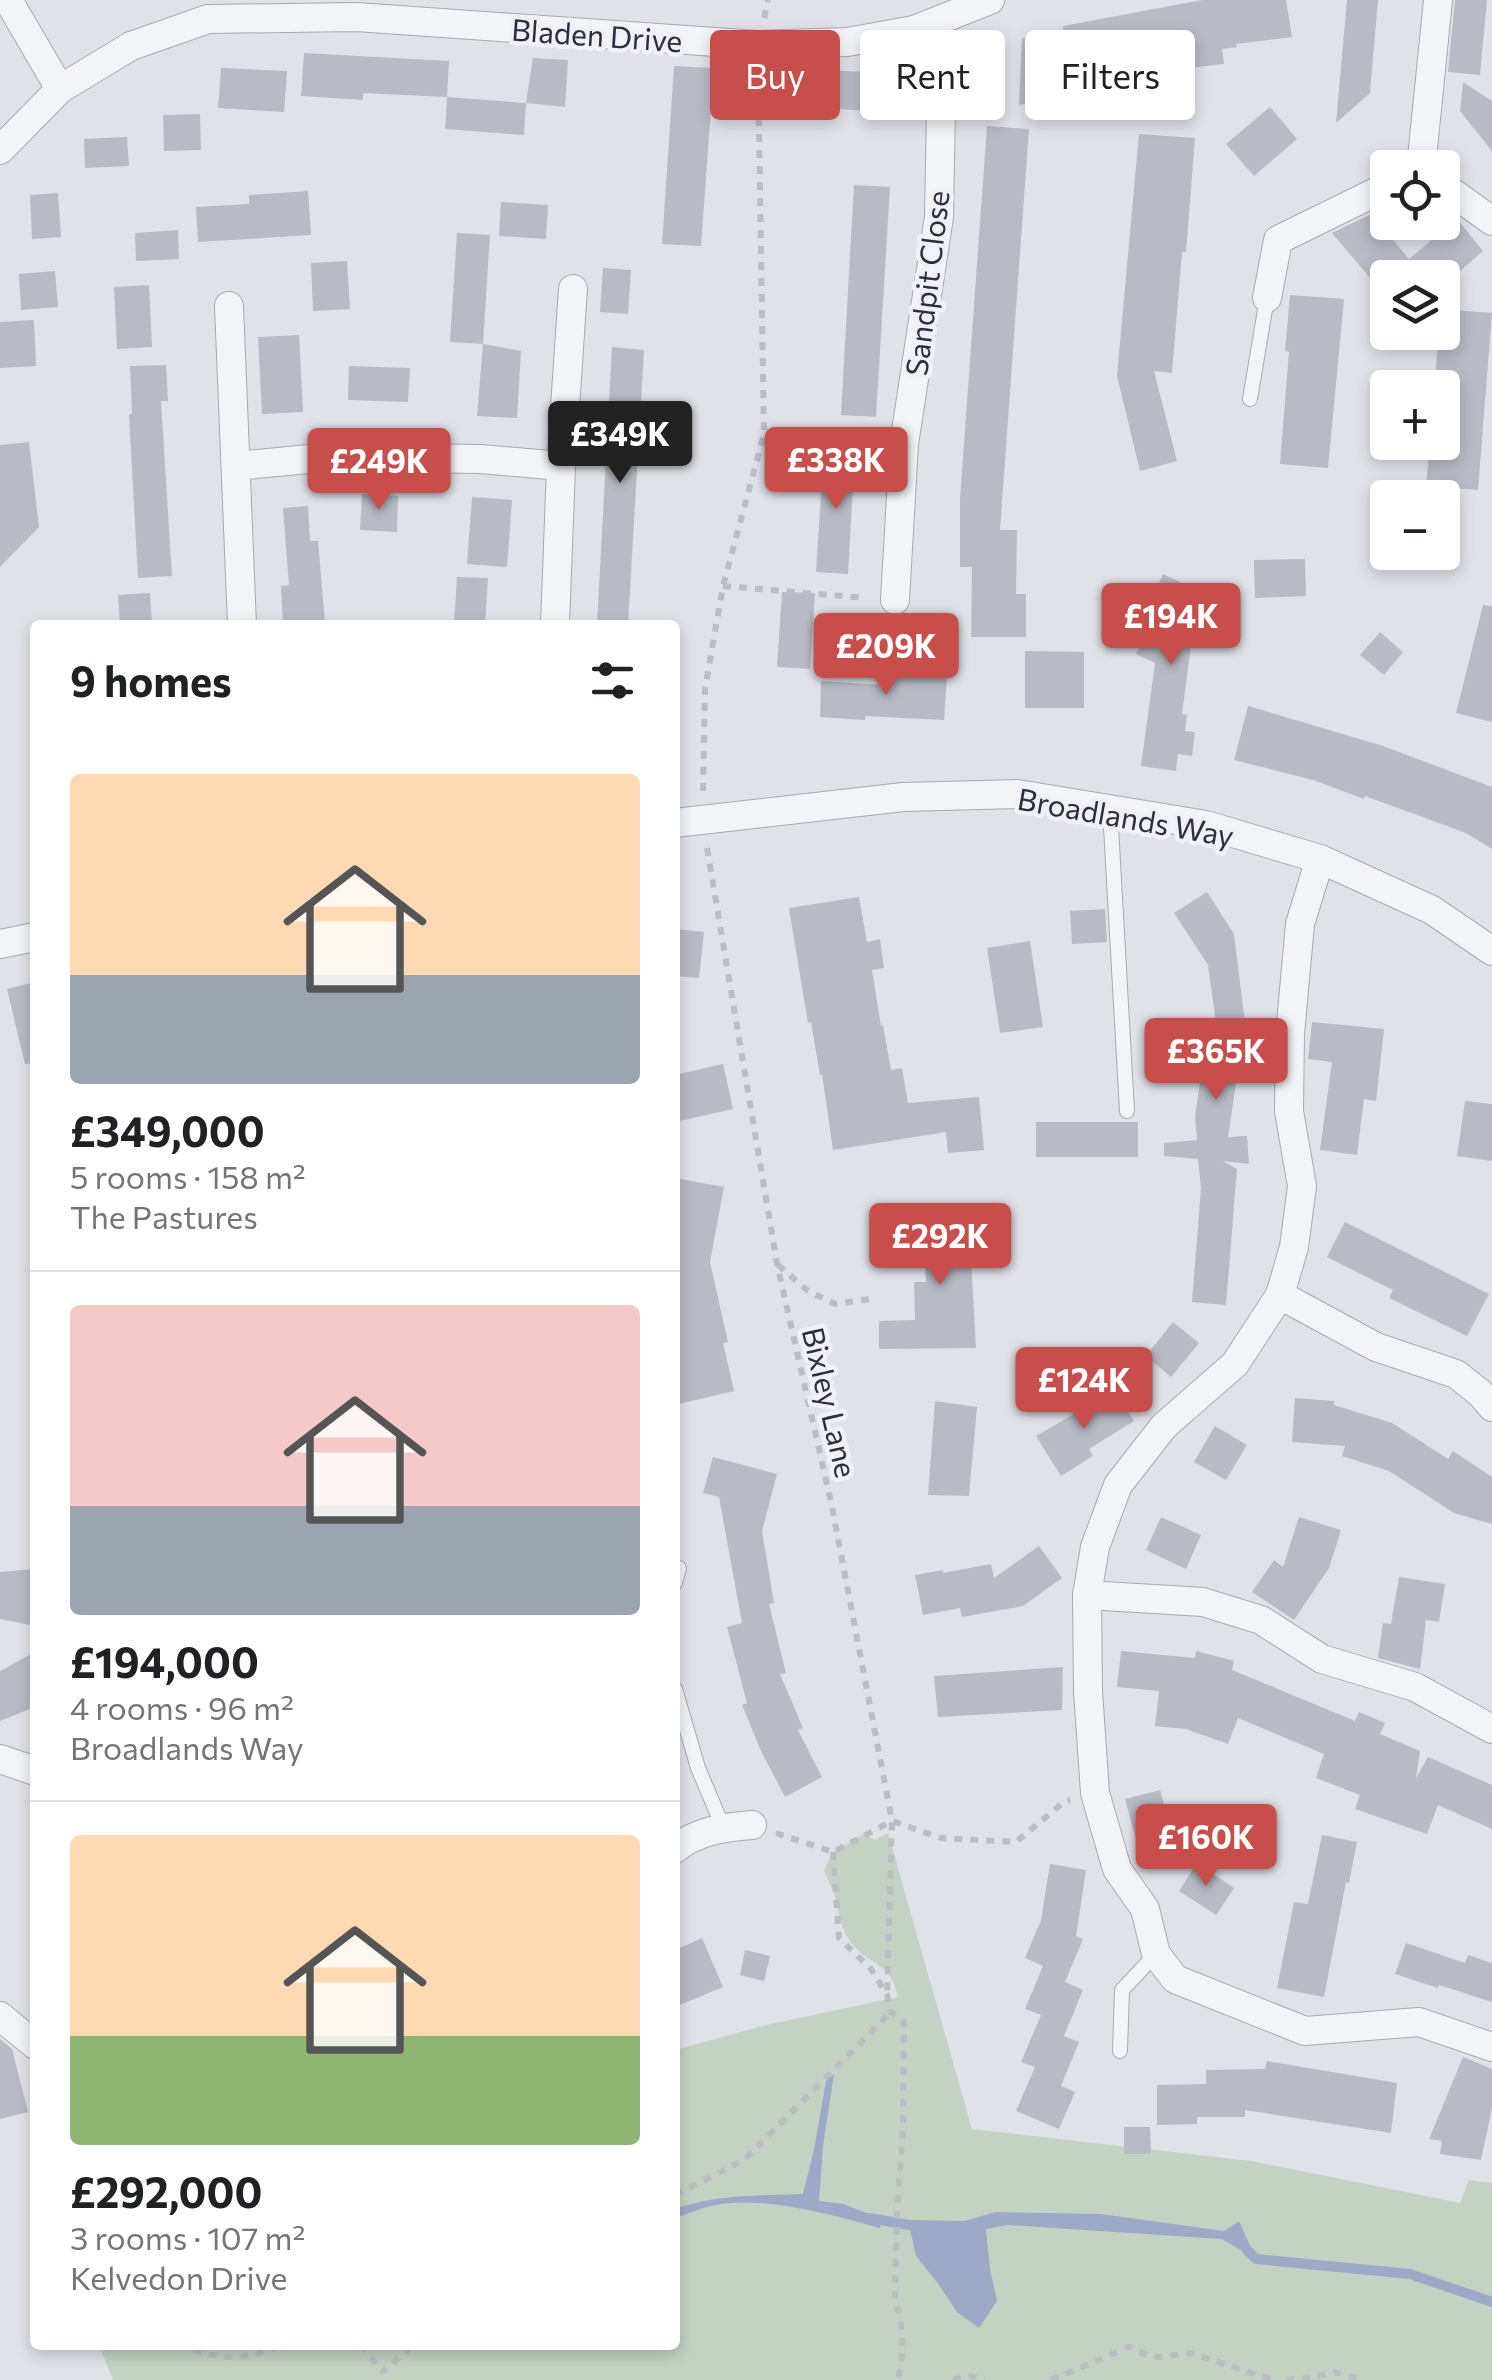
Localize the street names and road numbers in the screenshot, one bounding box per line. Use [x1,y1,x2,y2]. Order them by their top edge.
street label: Bladen Drive [510,10,684,58]
street label: Sandpit Close [896,188,956,378]
street label: Broadlands Way [1015,779,1237,853]
street label: Bixley Lane [796,1323,866,1481]

